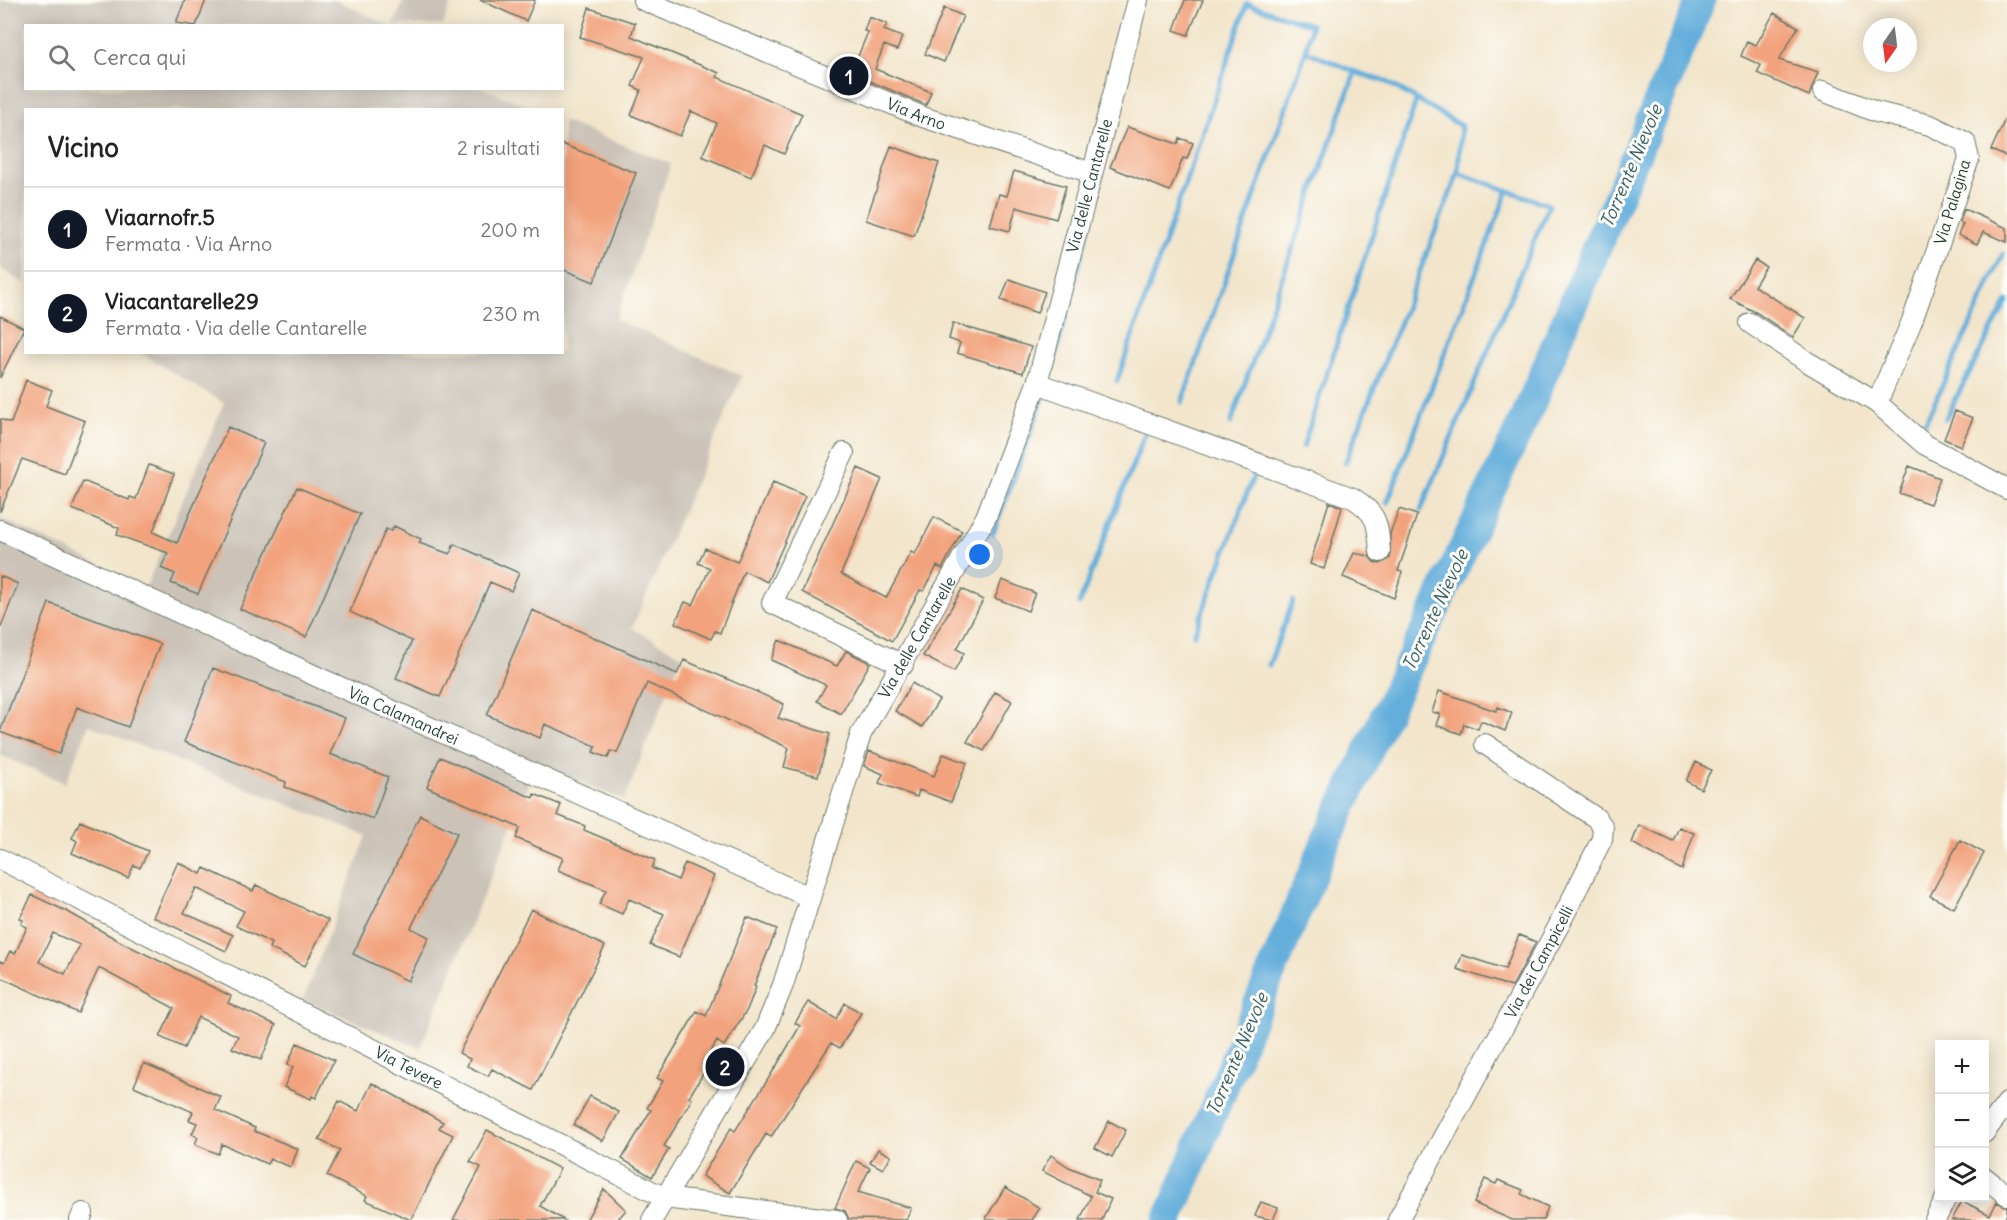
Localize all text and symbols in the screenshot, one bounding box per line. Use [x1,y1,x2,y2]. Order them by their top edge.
north arrow [1863,18,1917,72]
search box [24,24,564,90]
icon: search [45,41,78,74]
text: Cerca qui [93,43,186,71]
pin: 1 [830,54,868,98]
street label: Via Arno [884,93,948,134]
water label: Torrente Nievole [1595,100,1668,231]
street label: Via delle Cantarelle [1062,117,1116,255]
text: Vicino [48,131,119,164]
text: 2 risultati [457,135,540,160]
street label: Via Palagina [1930,157,1974,247]
text: Viaarnofr.5 [105,203,215,231]
text: 1 [64,217,71,242]
text: 200 m [480,217,540,242]
text: Fermata · Via Arno [105,231,272,256]
text: Viacantarelle29 [105,287,259,315]
text: 2 [62,301,73,326]
text: 230 m [482,301,540,326]
text: Fermata · Via delle Cantarelle [105,315,367,340]
your location [965,540,994,569]
water label: Torrente Nievole [1397,545,1474,674]
street label: Via delle Cantarelle [874,572,960,702]
street label: Via Calamandrei [345,682,462,749]
street label: Via dei Campicelli [1500,902,1577,1022]
water label: Torrente Nievole [1201,988,1274,1119]
map controls [1935,1040,1989,1202]
button: + [1935,1040,1989,1094]
street label: Via Tevere [372,1042,446,1093]
pin: 2 [706,1044,744,1090]
button: − [1935,1094,1989,1148]
button: layers [1935,1148,1989,1202]

